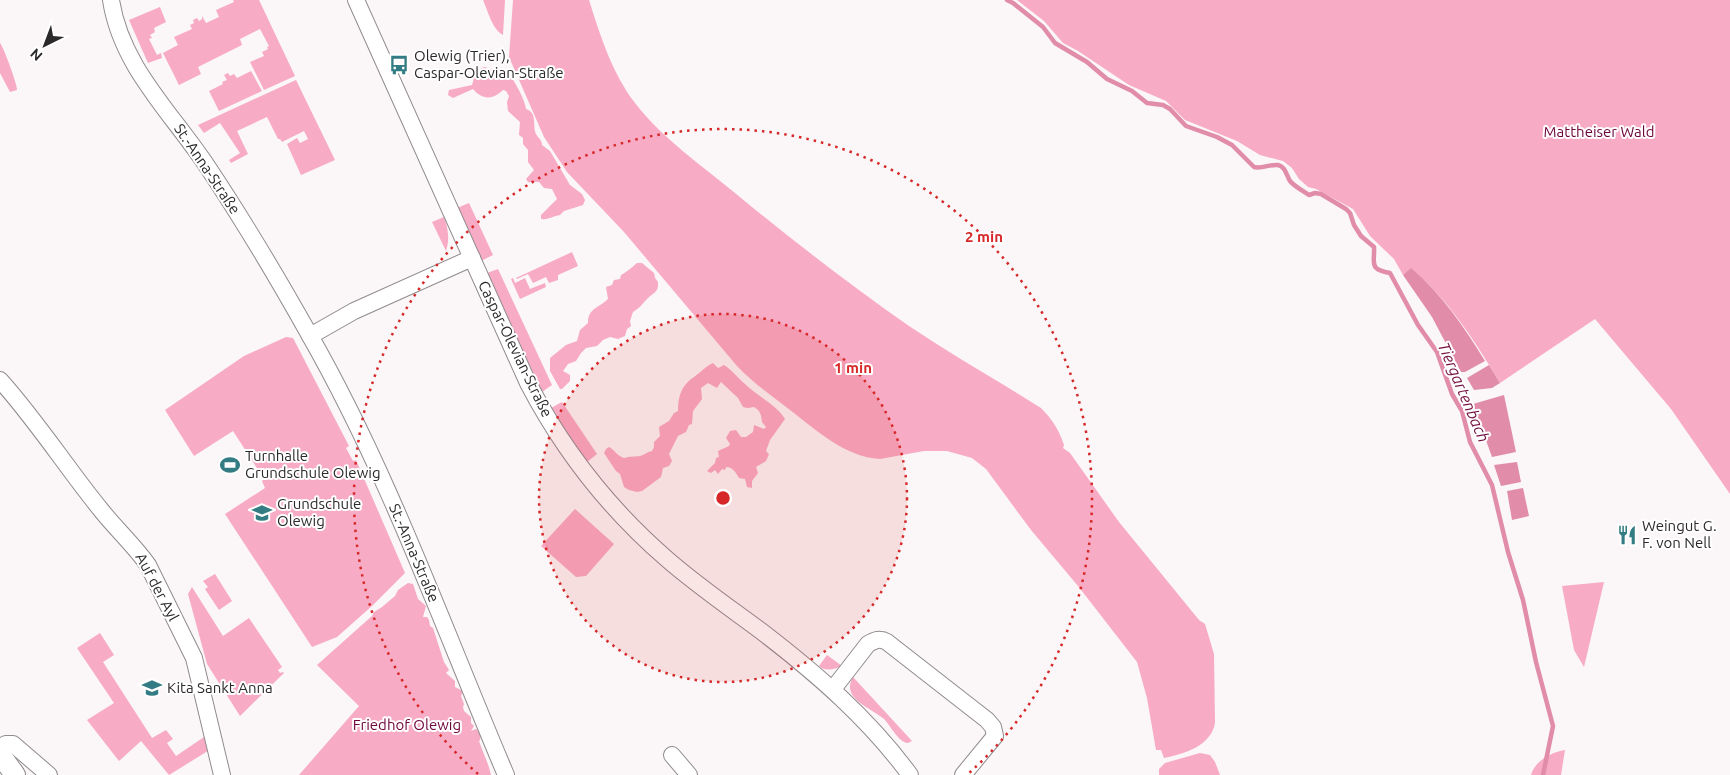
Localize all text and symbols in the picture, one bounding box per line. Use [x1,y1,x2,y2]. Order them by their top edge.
north arrow [20,20,70,70]
text: N [27,45,46,64]
place label: Olewig (Trier), Caspar-Olevian-Straße [414,47,564,81]
bus stop icon: Olewig (Trier), Caspar-Olevian-Straße [388,54,410,76]
street label: St.-Anna-Straße [171,120,244,217]
park label: Mattheiser Wald [1544,123,1654,140]
text: 2 min [965,228,1003,245]
street label: Caspar-Olevian-Straße [475,278,556,420]
water label: Tiergartenbach [1435,339,1493,445]
text: 1 min [834,359,872,376]
place label: Turnhalle Grundschule Olewig [245,447,381,481]
sports icon: Turnhalle Grundschule Olewig [219,454,241,476]
centre of rings [714,489,732,507]
place label: Grundschule Olewig [277,495,361,529]
street label: St.-Anna-Straße [386,501,443,605]
school or university icon: Grundschule Olewig [251,502,273,524]
place label: Weingut G. F. von Nell [1642,517,1717,551]
restaurant icon: Weingut G. F. von Nell [1616,524,1638,546]
street label: Auf der Ayl [132,550,182,624]
school or university icon: Kita Sankt Anna [141,677,163,699]
place label: Kita Sankt Anna [167,679,273,696]
park label: Friedhof Olewig [353,716,461,733]

